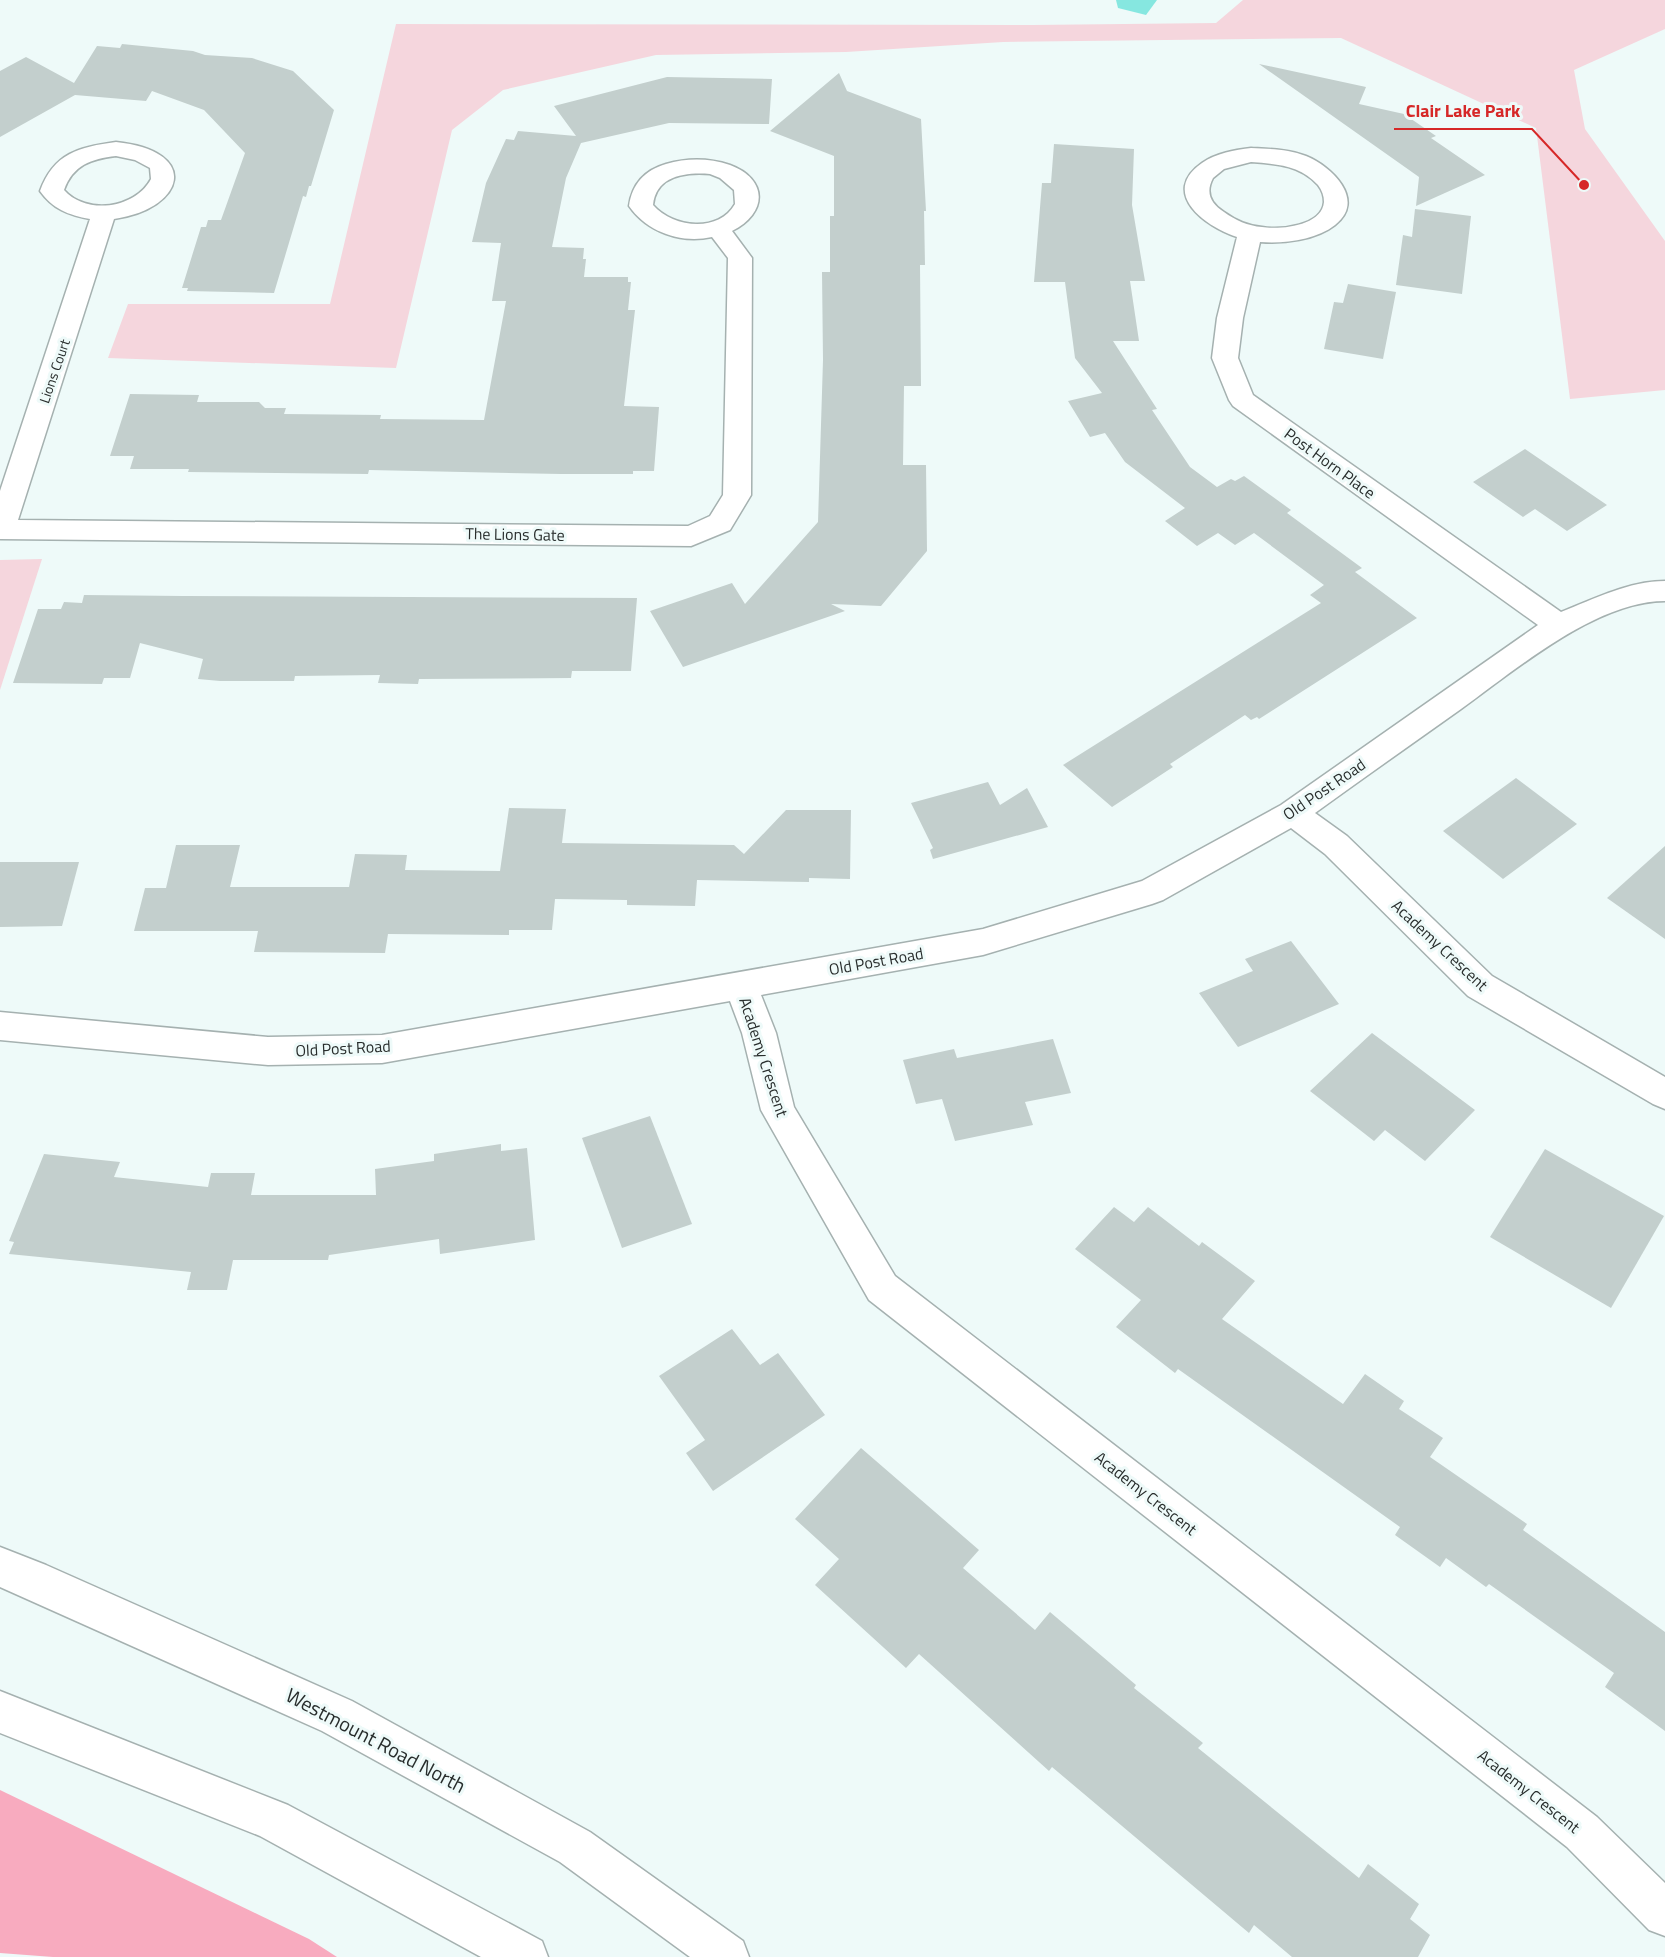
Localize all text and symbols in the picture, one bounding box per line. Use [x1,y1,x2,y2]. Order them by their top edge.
callout: Clair Lake Park [1394,93,1532,129]
text: Clair Lake Park [1406,97,1521,124]
street label: Lions Court [33,336,75,406]
street label: Post Horn Place [1279,422,1381,504]
street label: The Lions Gate [465,521,565,547]
street label: Old Post Road [1278,752,1370,826]
street label: Academy Crescent [1386,894,1494,996]
street label: Old Post Road [827,941,925,981]
street label: Academy Crescent [733,994,795,1120]
street label: Old Post Road [295,1034,391,1062]
street label: Academy Crescent [1090,1445,1203,1541]
street label: Westmount Road North [280,1679,472,1801]
street label: Academy Crescent [1473,1743,1586,1839]

